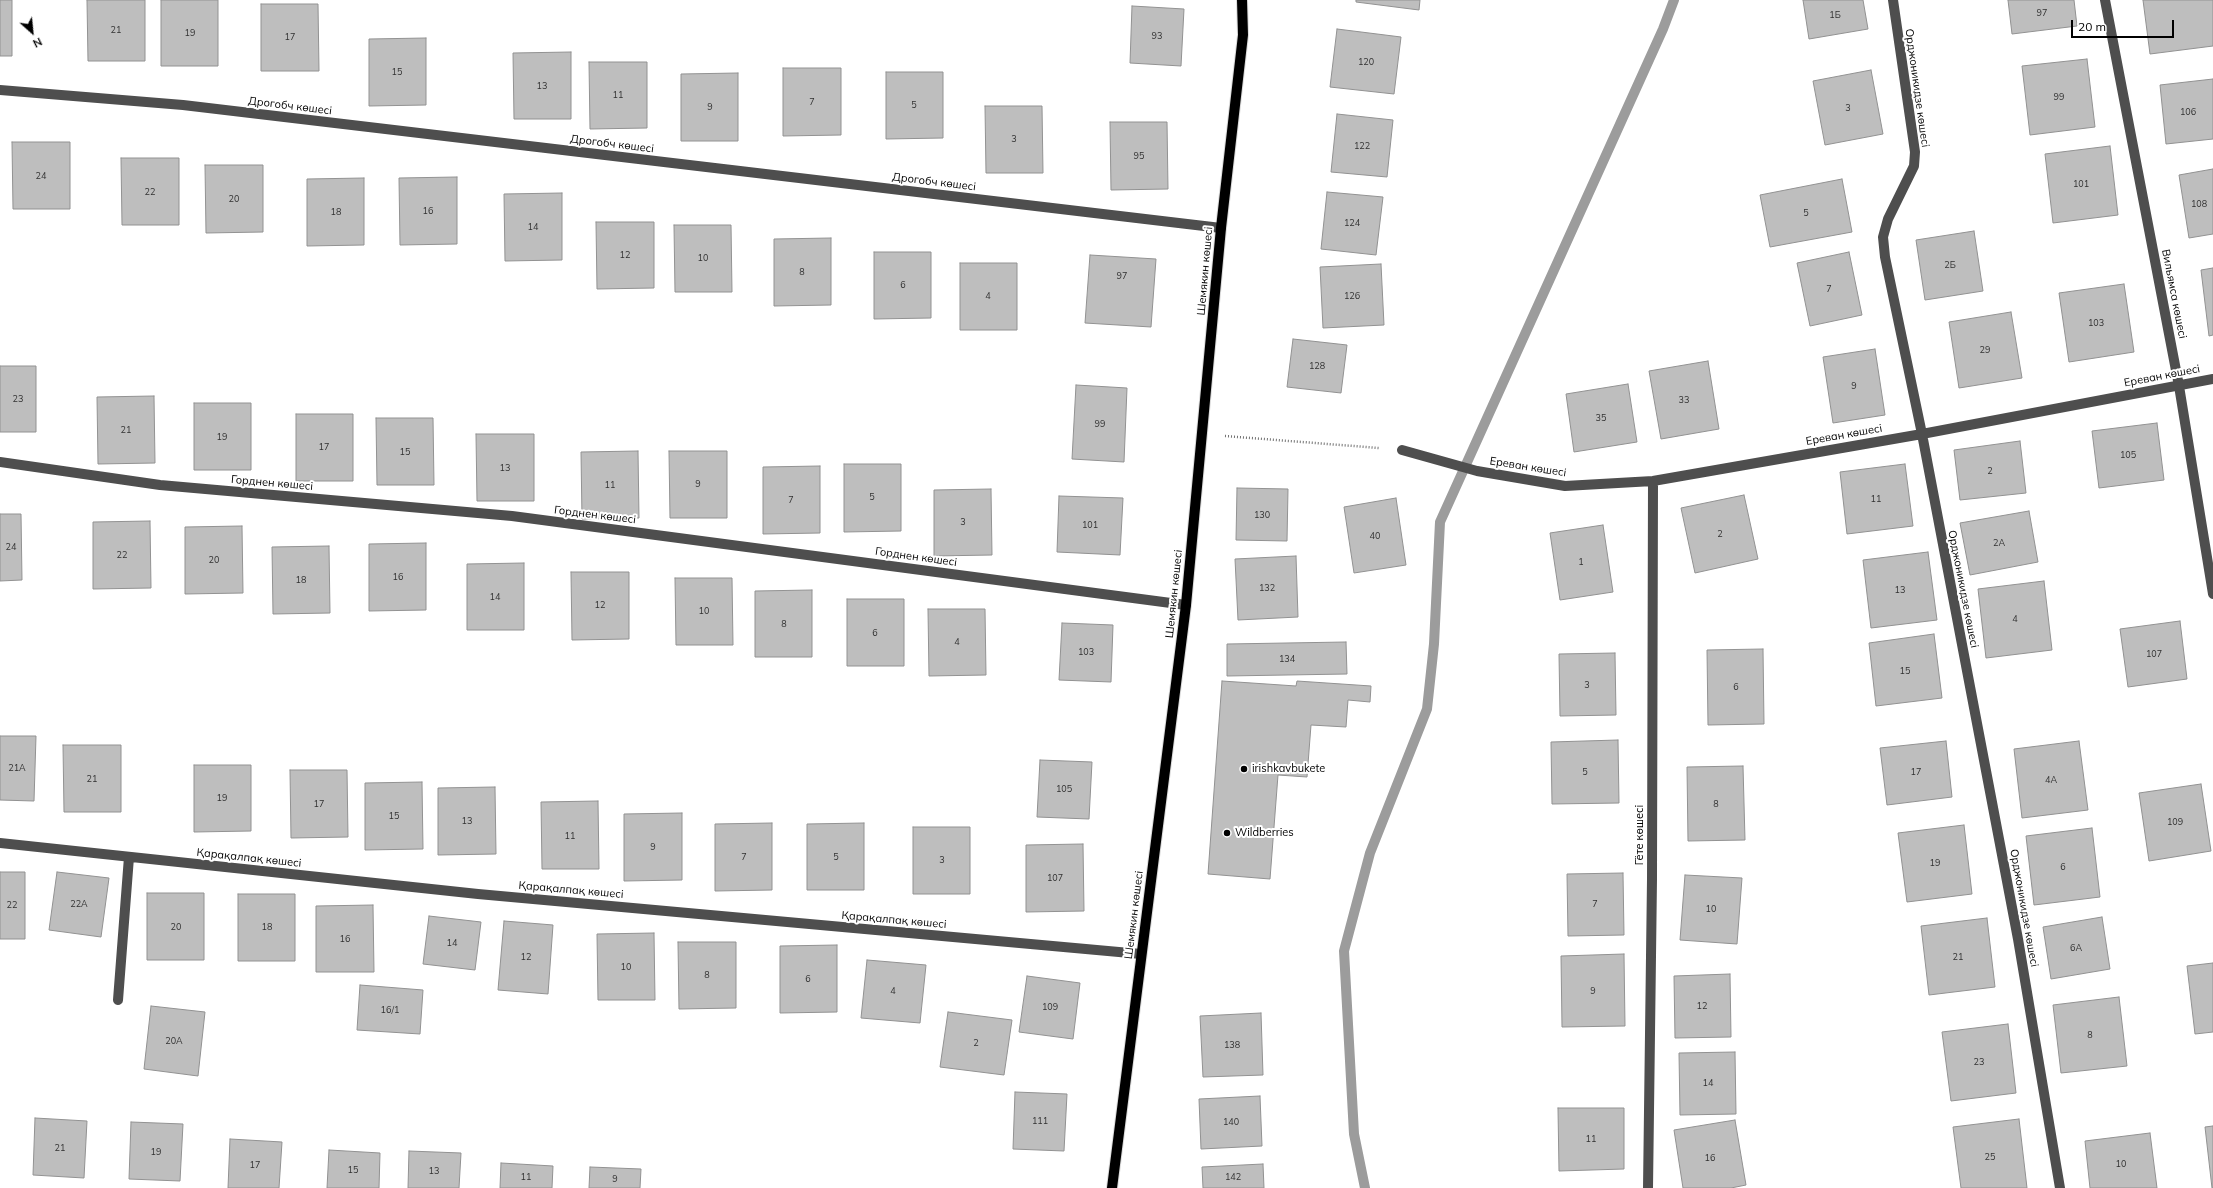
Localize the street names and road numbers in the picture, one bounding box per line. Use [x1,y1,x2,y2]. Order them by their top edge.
street label: Орджоникидзе көшесі [1902,28,1932,148]
street label: Дрогобч көшесі [247,94,333,118]
street label: Дрогобч көшесі [569,132,655,156]
street label: Дрогобч көшесі [891,170,977,194]
street label: Шемякин көшесі [1195,226,1215,316]
street label: Вильямса көшесі [2159,248,2189,340]
street label: Ереван көшесі [2123,362,2201,390]
street label: Ереван көшесі [1805,422,1883,448]
street label: Ереван көшесі [1489,454,1567,480]
street label: Горднен көшесі [230,473,314,493]
street label: Горднен көшесі [553,503,637,527]
street label: Орджоникидзе көшесі [1945,529,1981,649]
street label: Горднен көшесі [874,545,958,569]
street label: Шемякин көшесі [1163,549,1185,639]
street label: Гёте көшесі [1633,805,1647,865]
street label: Қарақалпақ көшесі [196,846,302,870]
street label: Орджоникидзе көшесі [2007,848,2041,968]
street label: Шемякин көшесі [1122,870,1146,960]
street label: Қарақалпақ көшесі [518,879,624,901]
street label: Қарақалпақ көшесі [841,909,947,931]

